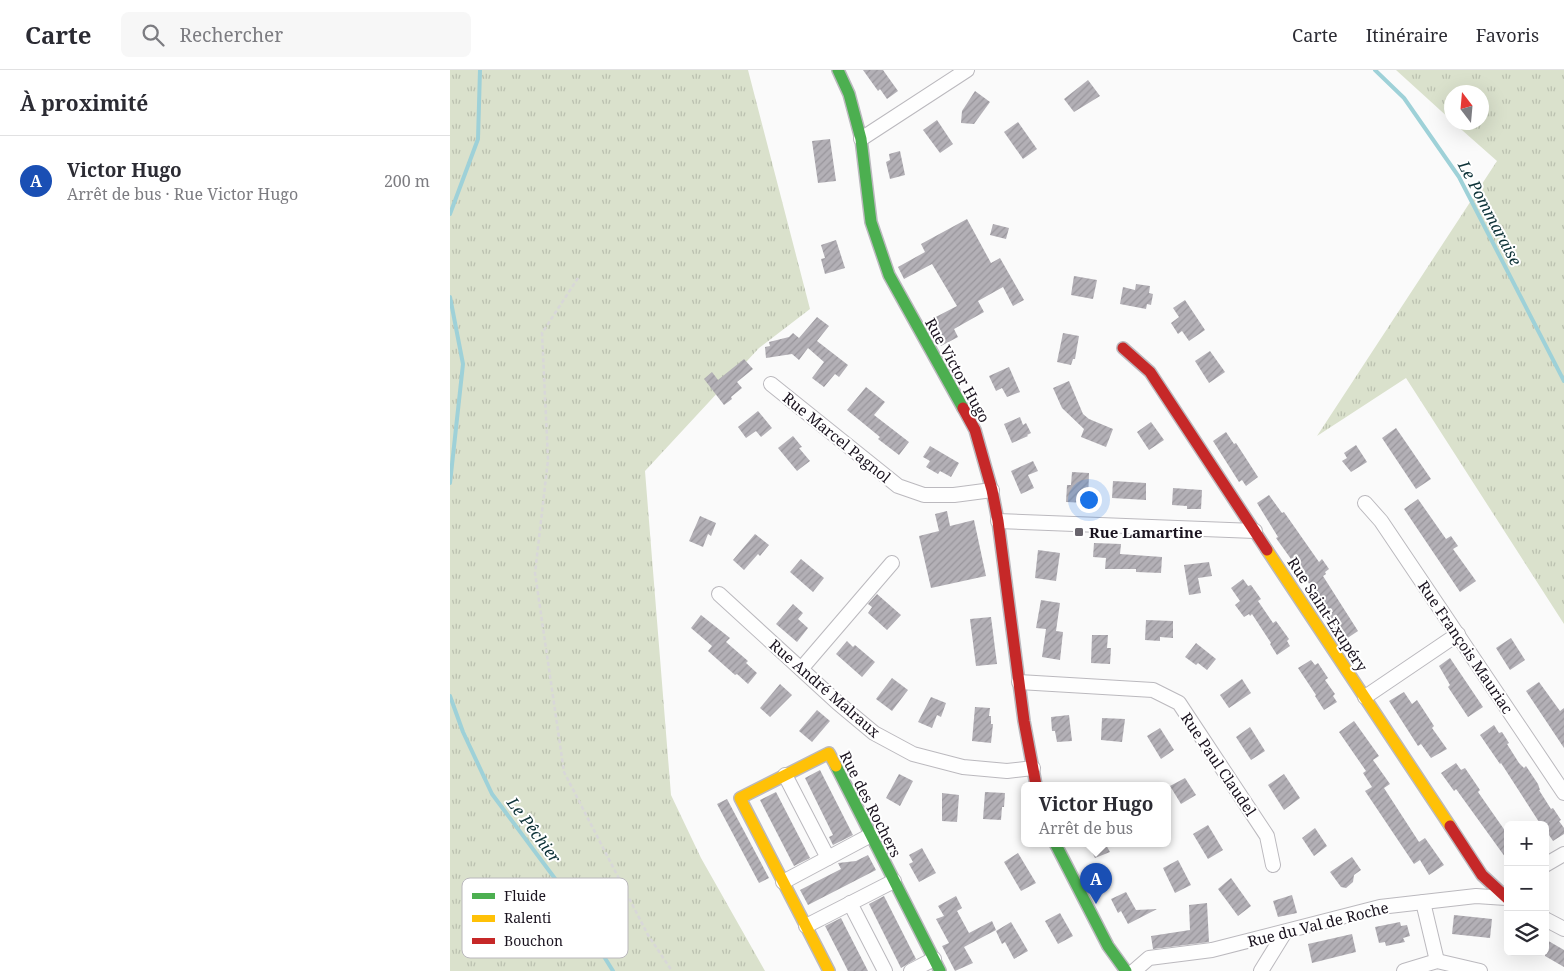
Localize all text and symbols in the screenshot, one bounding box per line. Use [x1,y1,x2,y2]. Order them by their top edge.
search box [121,12,471,57]
text: Carte [25,18,91,51]
icon: search [139,21,167,49]
text: Rechercher [179,22,283,48]
text: Carte [1292,23,1338,47]
text: Itinéraire [1366,23,1448,47]
text: Favoris [1476,23,1539,47]
north arrow [1444,85,1489,130]
text: À proximité [20,89,148,117]
water label: Le Pommaraise [1453,156,1527,269]
text: Victor Hugo [67,157,182,183]
text: A [30,170,42,192]
text: 200 m [384,170,430,192]
text: Arrêt de bus · Rue Victor Hugo [67,183,298,205]
street label: Rue Victor Hugo [921,314,995,426]
street label: Rue Marcel Pagnol [779,387,895,487]
your location [1076,487,1102,513]
place label: Rue Lamartine [1089,522,1203,542]
marker: Rue Lamartine [1073,526,1085,538]
street label: Rue Saint-Exupéry [1283,553,1373,675]
street label: Rue François Mauriac [1414,577,1518,717]
street label: Rue André Malraux [765,634,885,742]
street label: Rue Paul Claudel [1177,708,1261,820]
street label: Rue des Rochers [836,748,906,861]
popup [1021,782,1171,847]
text: Victor Hugo [1039,791,1153,817]
water label: Le Pêchier [501,792,566,868]
text: Arrêt de bus [1039,817,1133,839]
map controls [1504,821,1549,956]
button: + [1504,821,1549,866]
pin: A [1080,863,1112,904]
button: − [1504,866,1549,911]
legend [462,878,628,958]
text: Fluide [504,886,546,905]
street label: Rue du Val de Roche [1245,897,1391,951]
text: Ralenti [504,908,552,927]
button: layers [1504,911,1549,956]
text: Bouchon [504,931,563,950]

